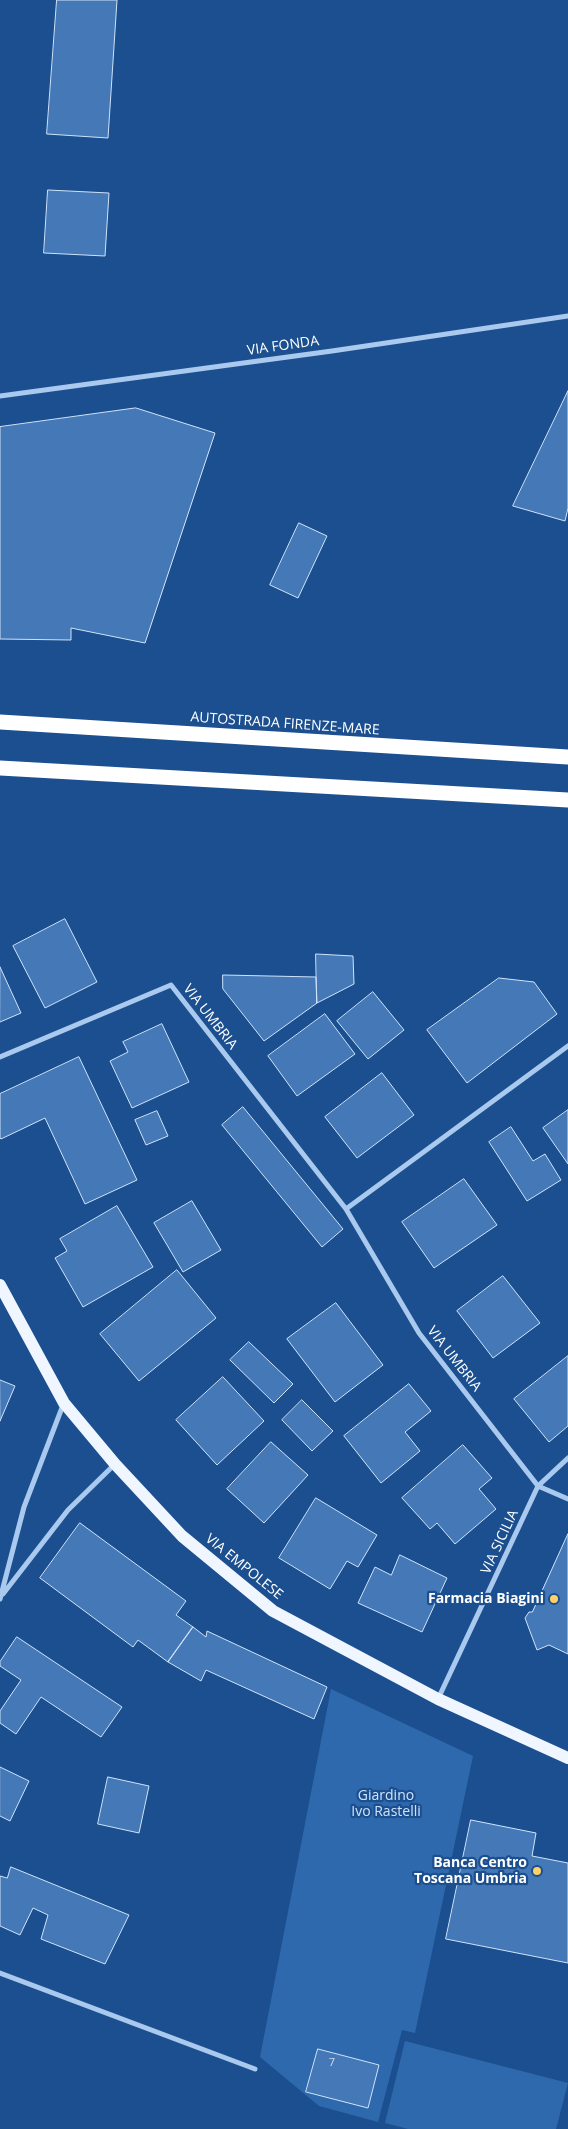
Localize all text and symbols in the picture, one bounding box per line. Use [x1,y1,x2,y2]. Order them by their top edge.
street label: VIA FONDA [246,333,320,359]
street label: AUTOSTRADA FIRENZE-MARE [190,709,380,739]
street label: VIA UMBRIA [179,981,241,1053]
street label: VIA UMBRIA [423,1323,485,1395]
street label: VIA SICILIA [478,1507,522,1577]
street label: VIA EMPOLESE [202,1531,286,1603]
place label: Farmacia Biagini [428,1591,544,1607]
marker: Farmacia Biagini [548,1593,560,1605]
park label: Giardino Ivo Rastelli [351,1788,421,1820]
place label: Banca Centro Toscana Umbria [414,1855,527,1888]
marker: Banca Centro Toscana Umbria [531,1865,543,1877]
house number: 7 [329,2056,335,2070]

